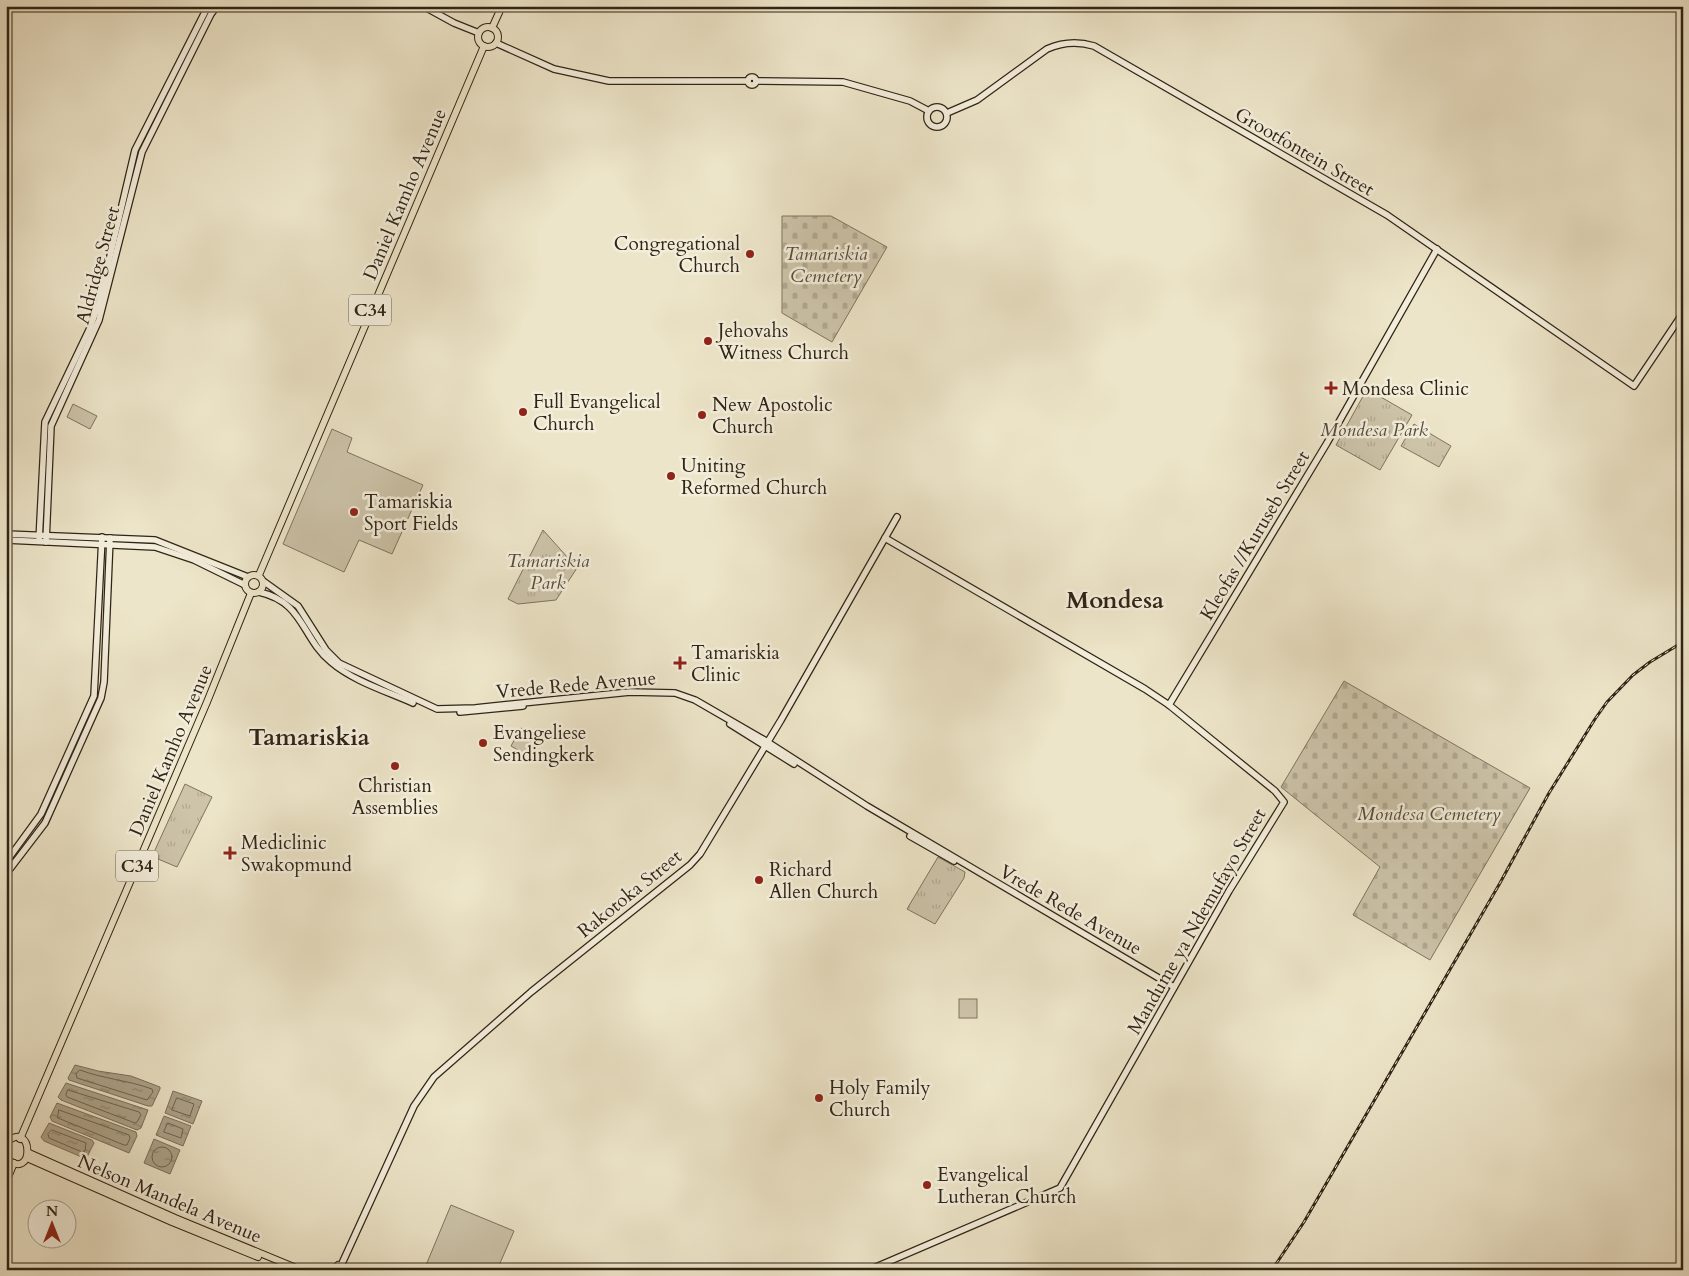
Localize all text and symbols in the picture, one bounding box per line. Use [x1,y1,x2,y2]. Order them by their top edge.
street label: Grootfontein Street [1230,101,1379,202]
street label: Daniel Kamho Avenue [357,105,453,284]
street label: Aldridge Street [70,203,126,327]
place label: Congregational Church [614,231,741,279]
park label: Tamariskia Cemetery [785,241,868,289]
marker: Congregational Church [744,248,756,260]
road number: C34 [349,294,391,326]
place label: Jehovahs Witness Church [715,318,850,366]
marker: Jehovahs Witness Church [702,335,714,347]
place label: Mondesa Clinic [1342,376,1469,402]
marker: Mondesa Clinic [1324,381,1338,395]
place label: Full Evangelical Church [533,389,661,437]
place label: New Apostolic Church [712,392,833,440]
marker: Full Evangelical Church [517,406,529,418]
marker: New Apostolic Church [696,409,708,421]
park label: Mondesa Park [1320,417,1428,443]
street label: Kleofas //Kuruseb Street [1194,446,1316,625]
place label: Uniting Reformed Church [681,453,828,501]
marker: Uniting Reformed Church [665,470,677,482]
place label: Tamariskia Sport Fields [364,489,458,537]
marker: Tamariskia Sport Fields [348,506,360,518]
park label: Tamariskia Park [507,548,590,596]
district label: Mondesa [1066,584,1164,617]
place label: Tamariskia Clinic [691,640,780,688]
marker: Tamariskia Clinic [673,656,687,670]
street label: Daniel Kamho Avenue [123,661,219,840]
street label: Vrede Rede Avenue [495,665,657,705]
place label: Evangeliese Sendingkerk [493,720,596,768]
district label: Tamariskia [248,721,370,754]
marker: Evangeliese Sendingkerk [477,737,489,749]
marker: Christian Assemblies [389,760,401,772]
place label: Christian Assemblies [352,773,438,821]
park label: Mondesa Cemetery [1357,801,1501,827]
street label: Mandume ya Ndemufayo Street [1121,804,1272,1039]
place label: Mediclinic Swakopmund [241,830,352,878]
street label: Rakotoka Street [572,844,687,944]
marker: Mediclinic Swakopmund [223,846,237,860]
road number: C34 [116,850,158,881]
place label: Richard Allen Church [769,857,879,905]
street label: Vrede Rede Avenue [994,858,1147,961]
marker: Richard Allen Church [753,874,765,886]
place label: Holy Family Church [829,1075,930,1123]
marker: Holy Family Church [813,1092,825,1104]
street label: Nelson Mandela Avenue [74,1148,266,1249]
place label: Evangelical Lutheran Church [937,1162,1077,1210]
marker: Evangelical Lutheran Church [921,1179,933,1191]
north arrow [28,1198,78,1248]
text: N [46,1202,58,1221]

